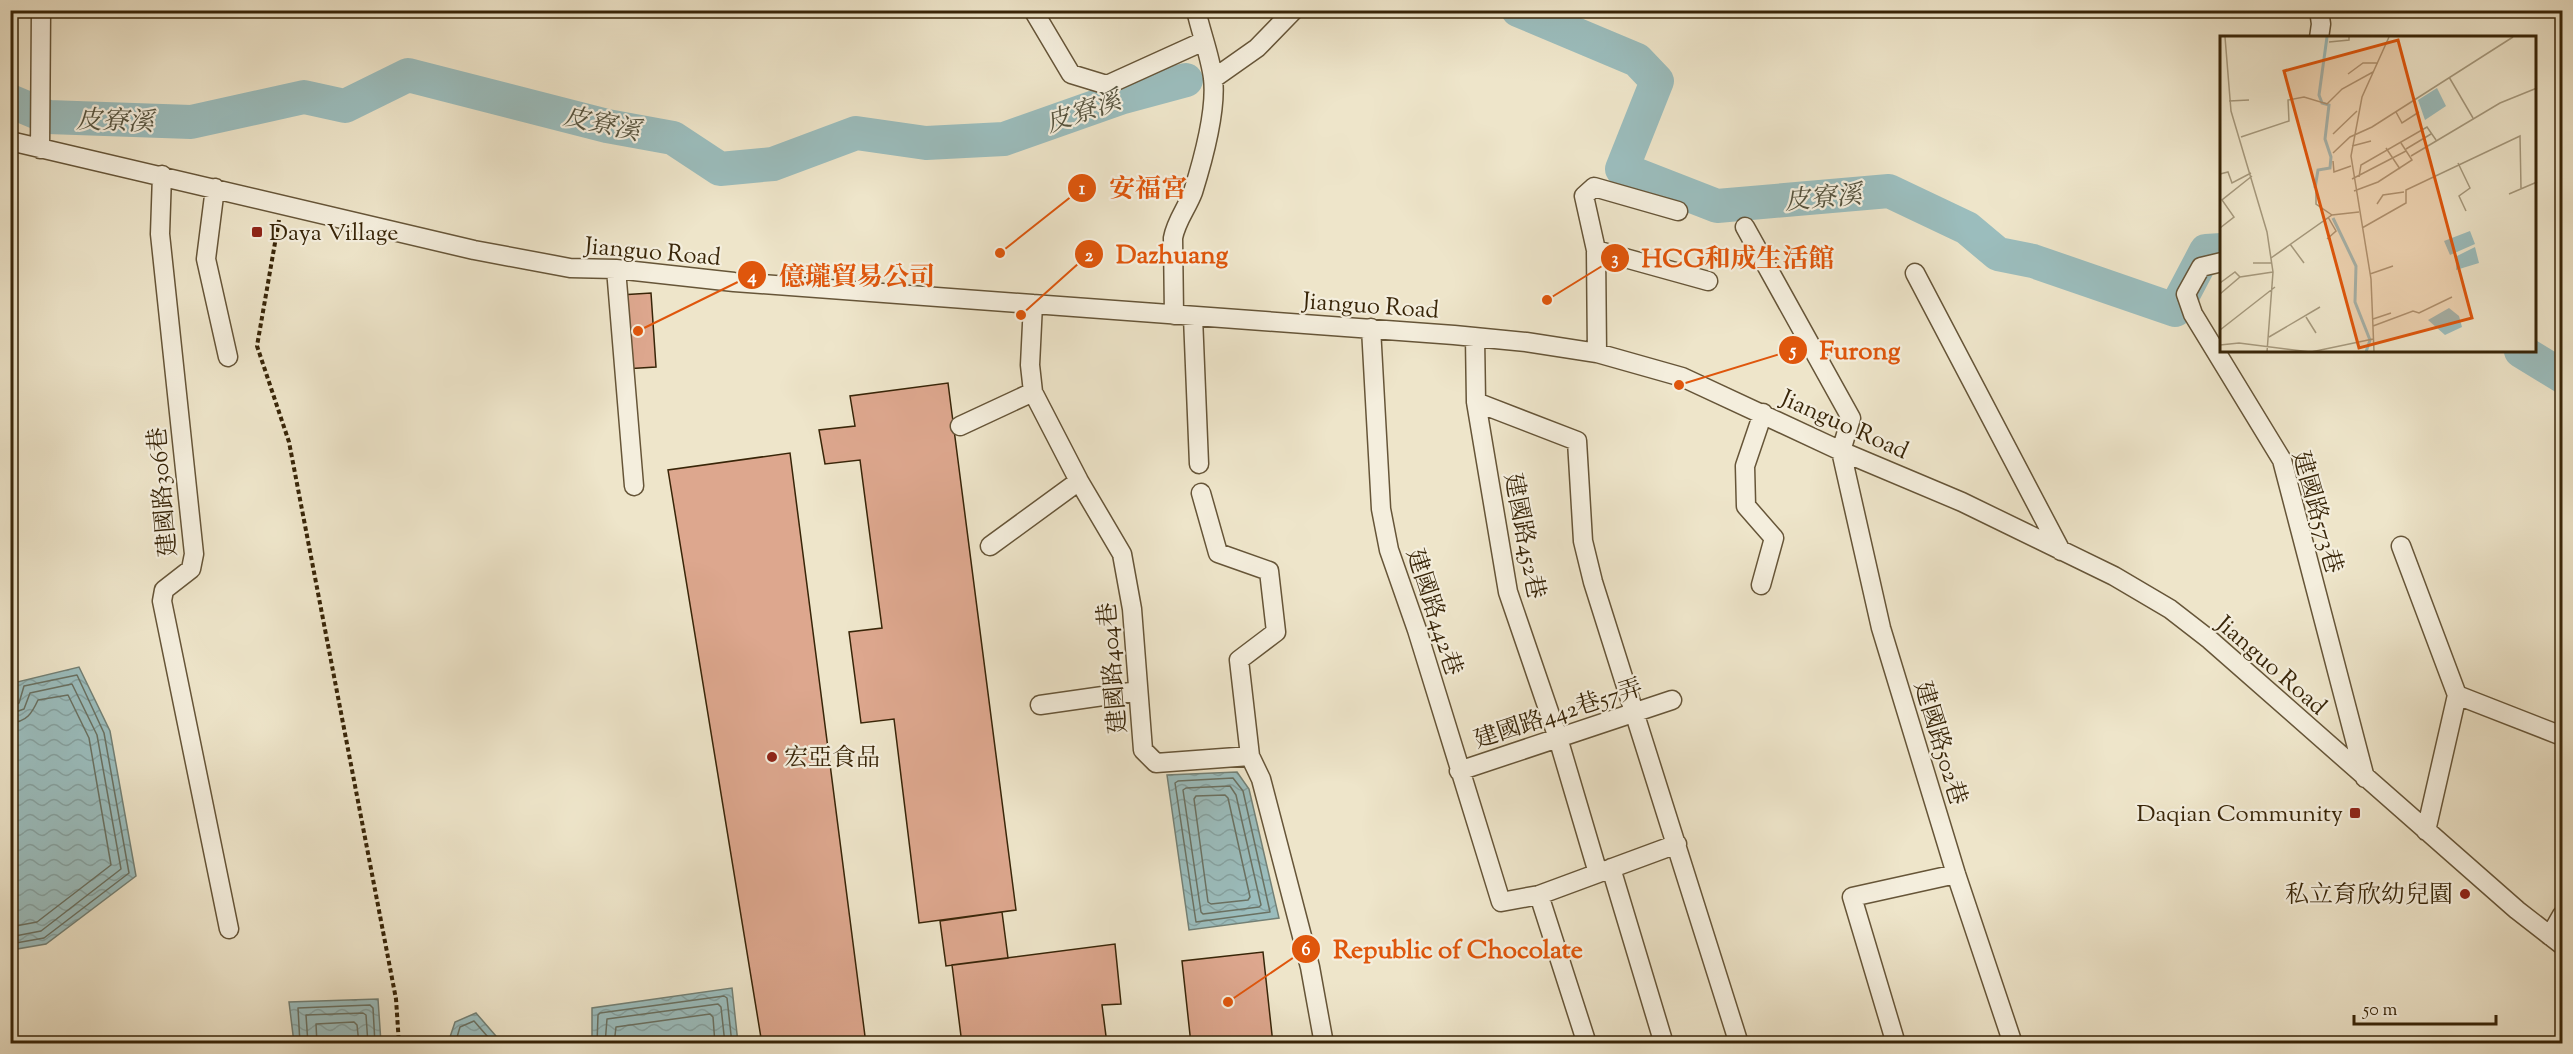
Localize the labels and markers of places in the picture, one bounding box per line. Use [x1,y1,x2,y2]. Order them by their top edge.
callout: 安福宮 [1067,166,1199,210]
place label: Daya Village [269,217,399,251]
marker: Daya Village [250,225,264,239]
callout: Dazhuang [1074,232,1240,276]
callout: HCG和成生活館 [1600,236,1847,280]
callout: 億瓏貿易公司 [737,253,947,297]
callout: Furong [1778,328,1912,372]
place label: 宏亞食品 [784,742,880,776]
marker: 宏亞食品 [765,750,779,764]
place label: Daqian Community [2137,798,2343,832]
marker: Daqian Community [2348,806,2362,820]
place label: 私立育欣幼兒園 [2285,879,2453,913]
marker: 私立育欣幼兒園 [2458,887,2472,901]
callout: Republic of Chocolate [1291,927,1595,971]

